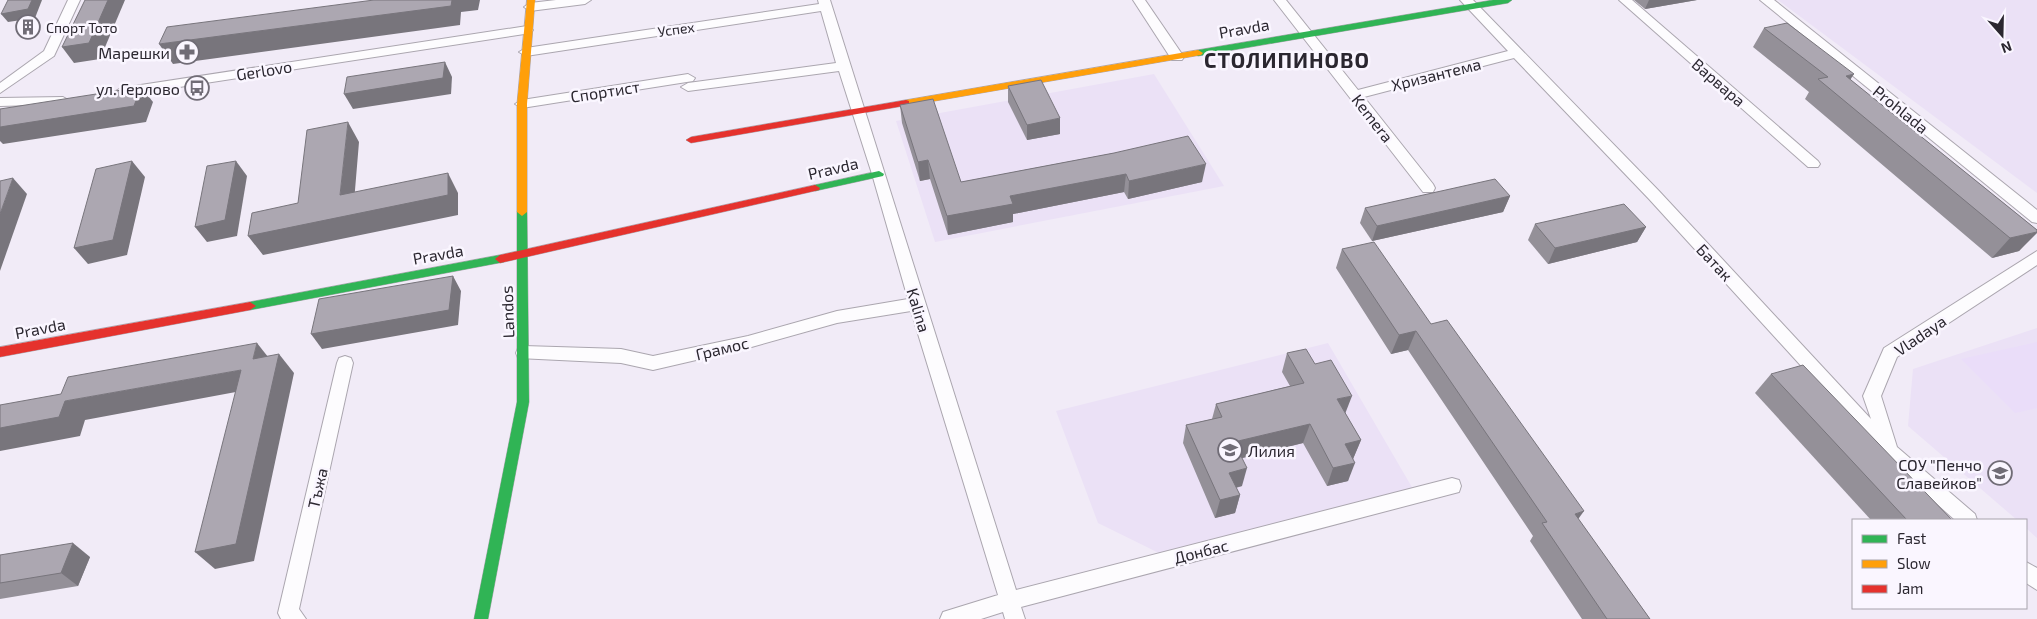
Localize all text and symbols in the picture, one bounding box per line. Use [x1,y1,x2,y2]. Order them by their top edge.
north arrow [1977,10,2027,60]
building icon: Спорт Тото [15,14,41,40]
street label: Pravda [1217,14,1271,42]
street label: Успех [656,18,696,40]
place label: Спорт Тото [46,19,117,36]
text: N [1999,38,2014,57]
pharmacy icon: Марешки [174,39,200,65]
place label: Марешки [98,43,170,62]
district label: СТОЛИПИНОВО [1204,47,1370,72]
street label: Хризантема [1389,54,1483,94]
street label: Варвара [1689,54,1749,110]
street label: Gerlovo [235,56,293,84]
bus stop icon: ул. Герлово [184,75,210,101]
street label: Спортист [569,76,641,106]
place label: ул. Герлово [96,79,180,99]
street label: Prohlada [1870,81,1932,137]
street label: Kemera [1348,90,1398,146]
street label: Pravda [806,153,860,183]
street label: Pravda [411,240,465,268]
street label: Батак [1693,240,1737,285]
street label: Landos [497,285,517,339]
street label: Kalina [903,286,935,334]
street label: Vladaya [1890,311,1950,359]
street label: Pravda [13,314,67,342]
street label: Грамос [694,333,750,363]
school or university icon: Лилия [1217,437,1243,463]
place label: Лилия [1248,441,1295,460]
place label: СОУ "Пенчо Славейков" [1896,455,1982,492]
school or university icon: СОУ "Пенчо Славейков" [1987,460,2013,486]
street label: Тъжа [303,466,331,510]
legend [1852,519,2027,609]
text: Fast [1897,529,1927,547]
street label: Донбас [1172,535,1230,567]
text: Slow [1897,554,1931,572]
text: Jam [1897,579,1923,597]

